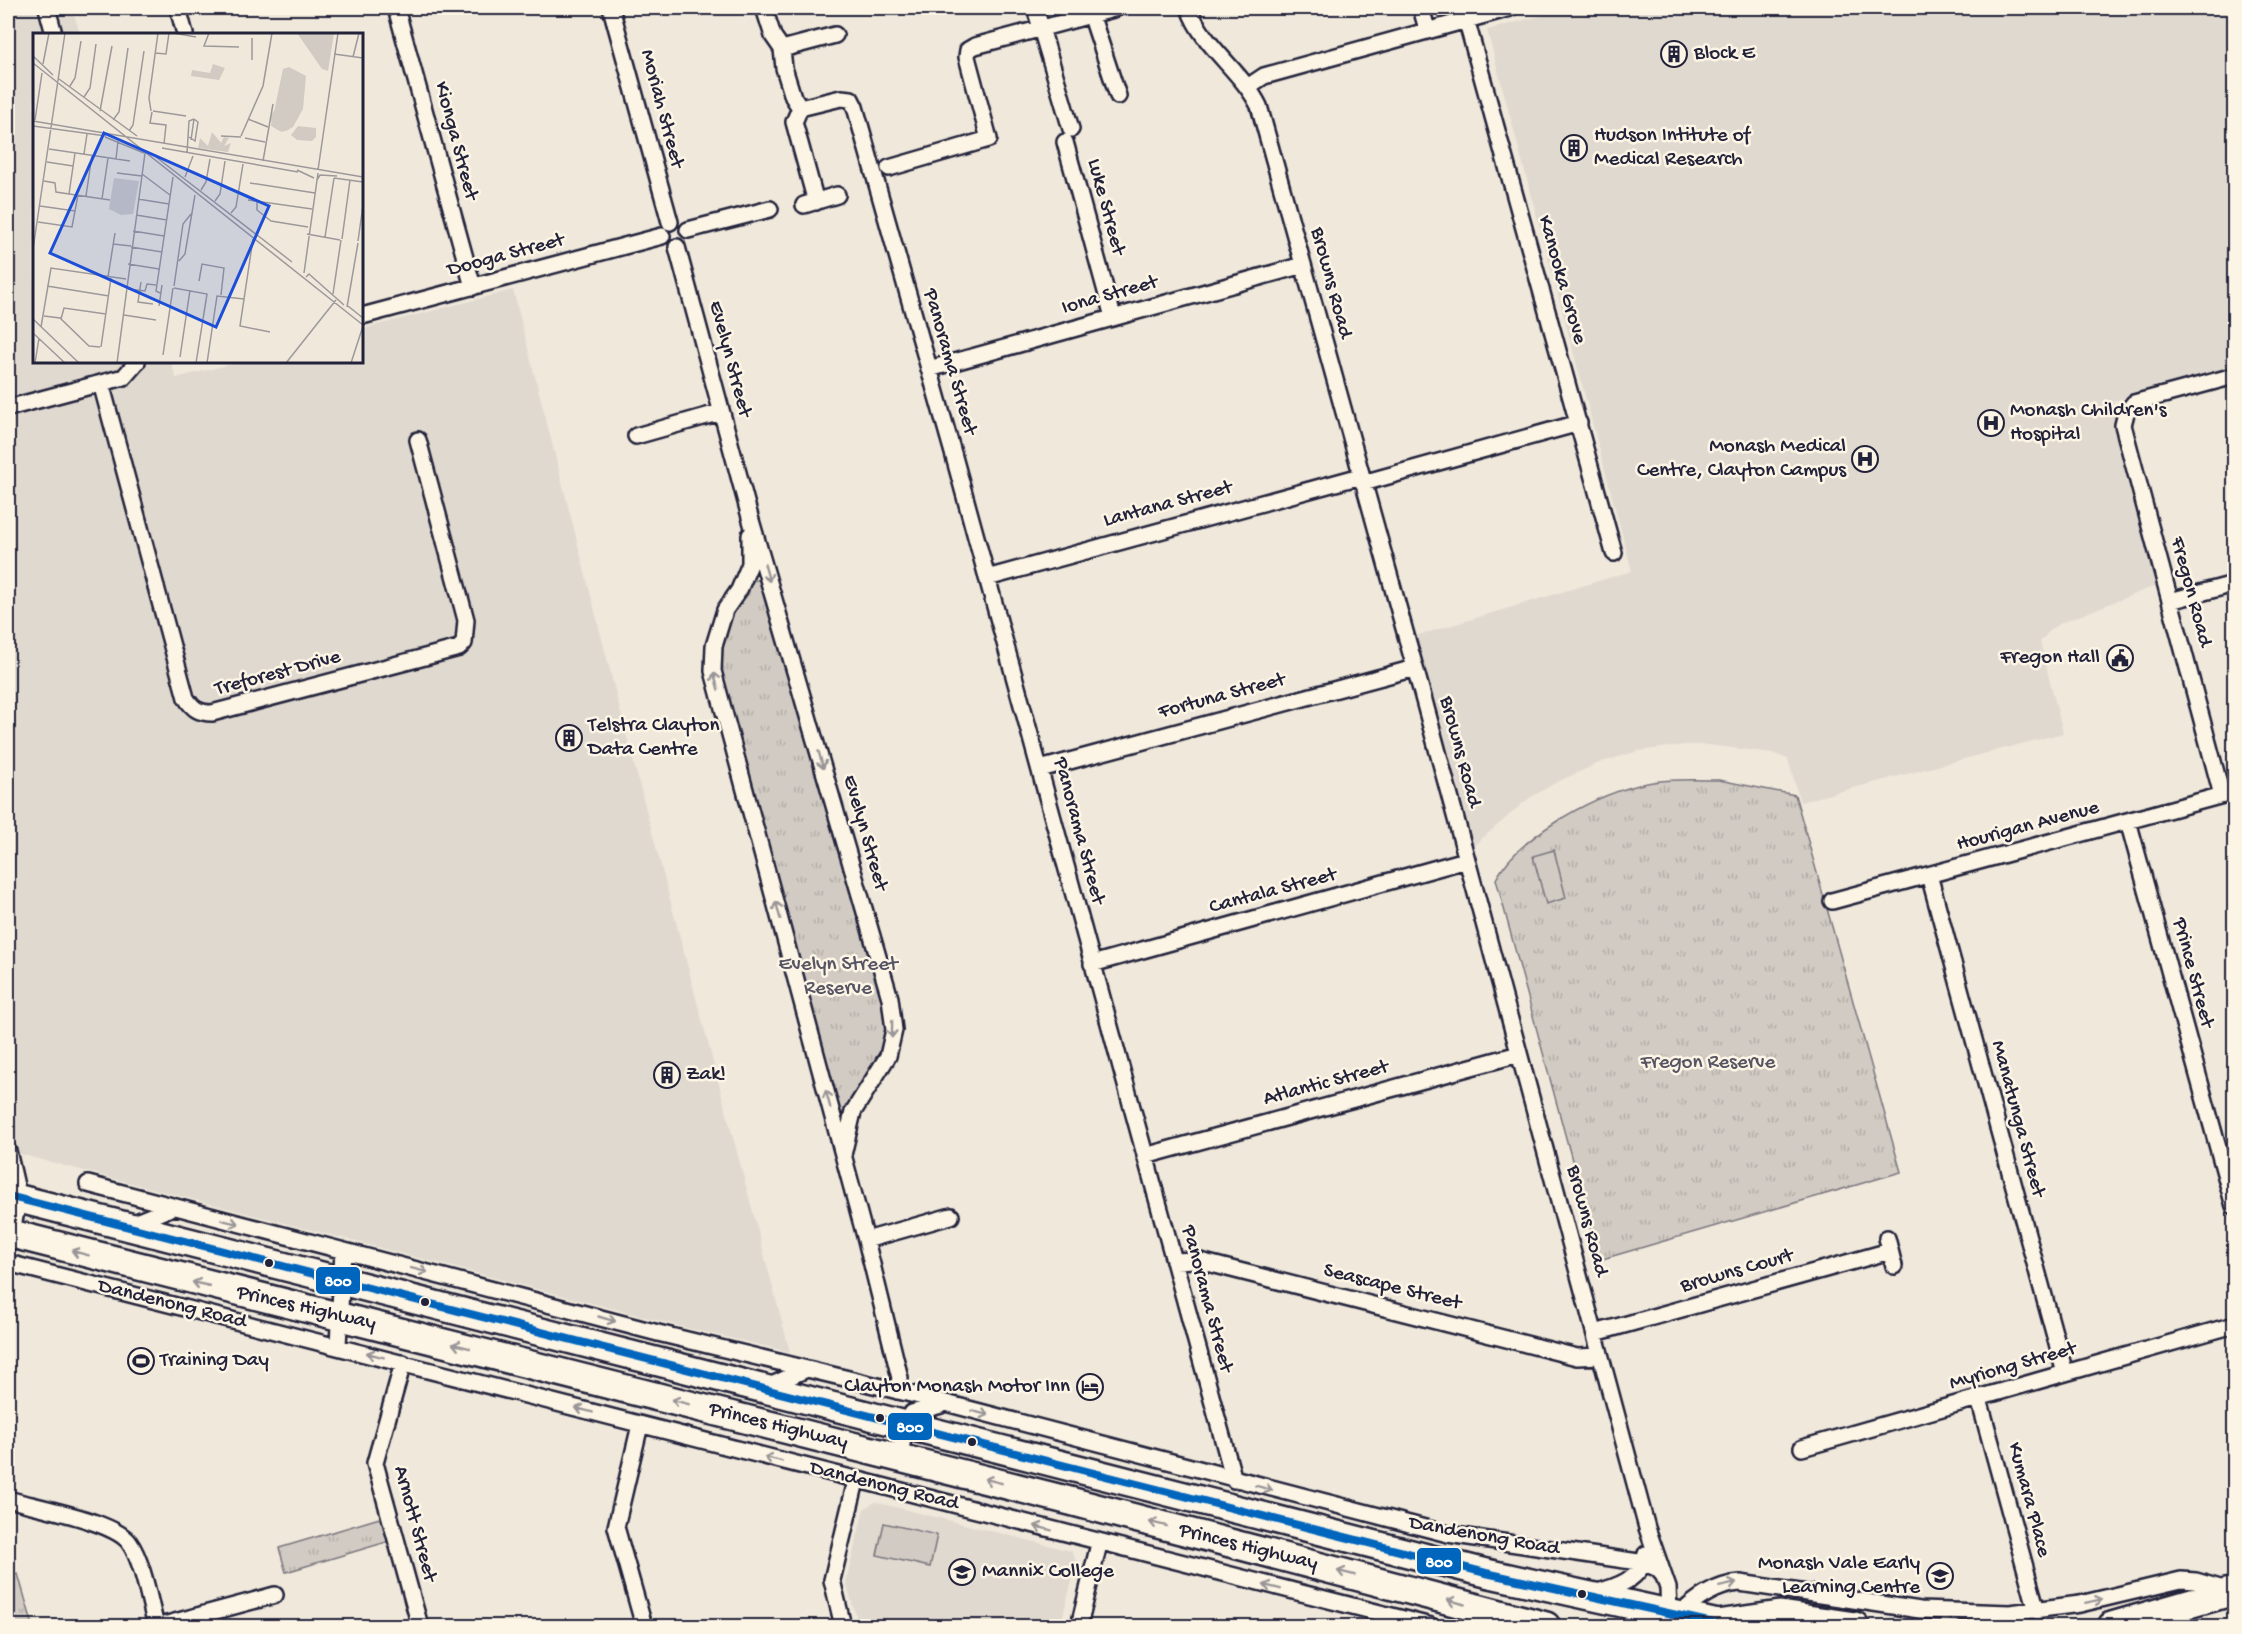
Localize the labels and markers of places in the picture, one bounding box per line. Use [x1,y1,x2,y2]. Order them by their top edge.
building icon: Block E [1659,39,1689,69]
place label: Block E [1693,42,1756,67]
place label: Hudson Intitute of Medical Research [1594,124,1752,173]
building icon: Hudson Intitute of Medical Research [1559,133,1589,163]
place label: Monash Children's Hospital [2010,399,2168,448]
hospital icon: Monash Children's Hospital [1976,408,2006,438]
place label: Monash Medical Centre, Clayton Campus [1637,435,1847,484]
hospital icon: Monash Medical Centre, Clayton Campus [1850,444,1880,474]
public building icon: Fregon Hall [2105,643,2135,673]
place label: Fregon Hall [1999,646,2100,671]
place label: Telstra Clayton Data Centre [586,714,719,763]
building icon: Telstra Clayton Data Centre [554,723,584,753]
building icon: Zak! [652,1060,682,1090]
place label: Zak! [686,1063,726,1088]
unlabelled marker [263,1257,275,1269]
unlabelled marker [419,1296,431,1308]
sports icon: Training Day [126,1346,156,1376]
place label: Training Day [159,1349,269,1374]
hotel icon: Clayton Monash Motor Inn [1075,1372,1105,1402]
place label: Clayton Monash Motor Inn [844,1375,1070,1400]
unlabelled marker [874,1412,886,1424]
unlabelled marker [966,1436,978,1448]
place label: Monash Vale Early Learning Centre [1758,1552,1921,1601]
school or university icon: Mannix College [947,1557,977,1587]
place label: Mannix College [982,1560,1115,1585]
school or university icon: Monash Vale Early Learning Centre [1925,1561,1955,1591]
unlabelled marker [1576,1588,1588,1600]

